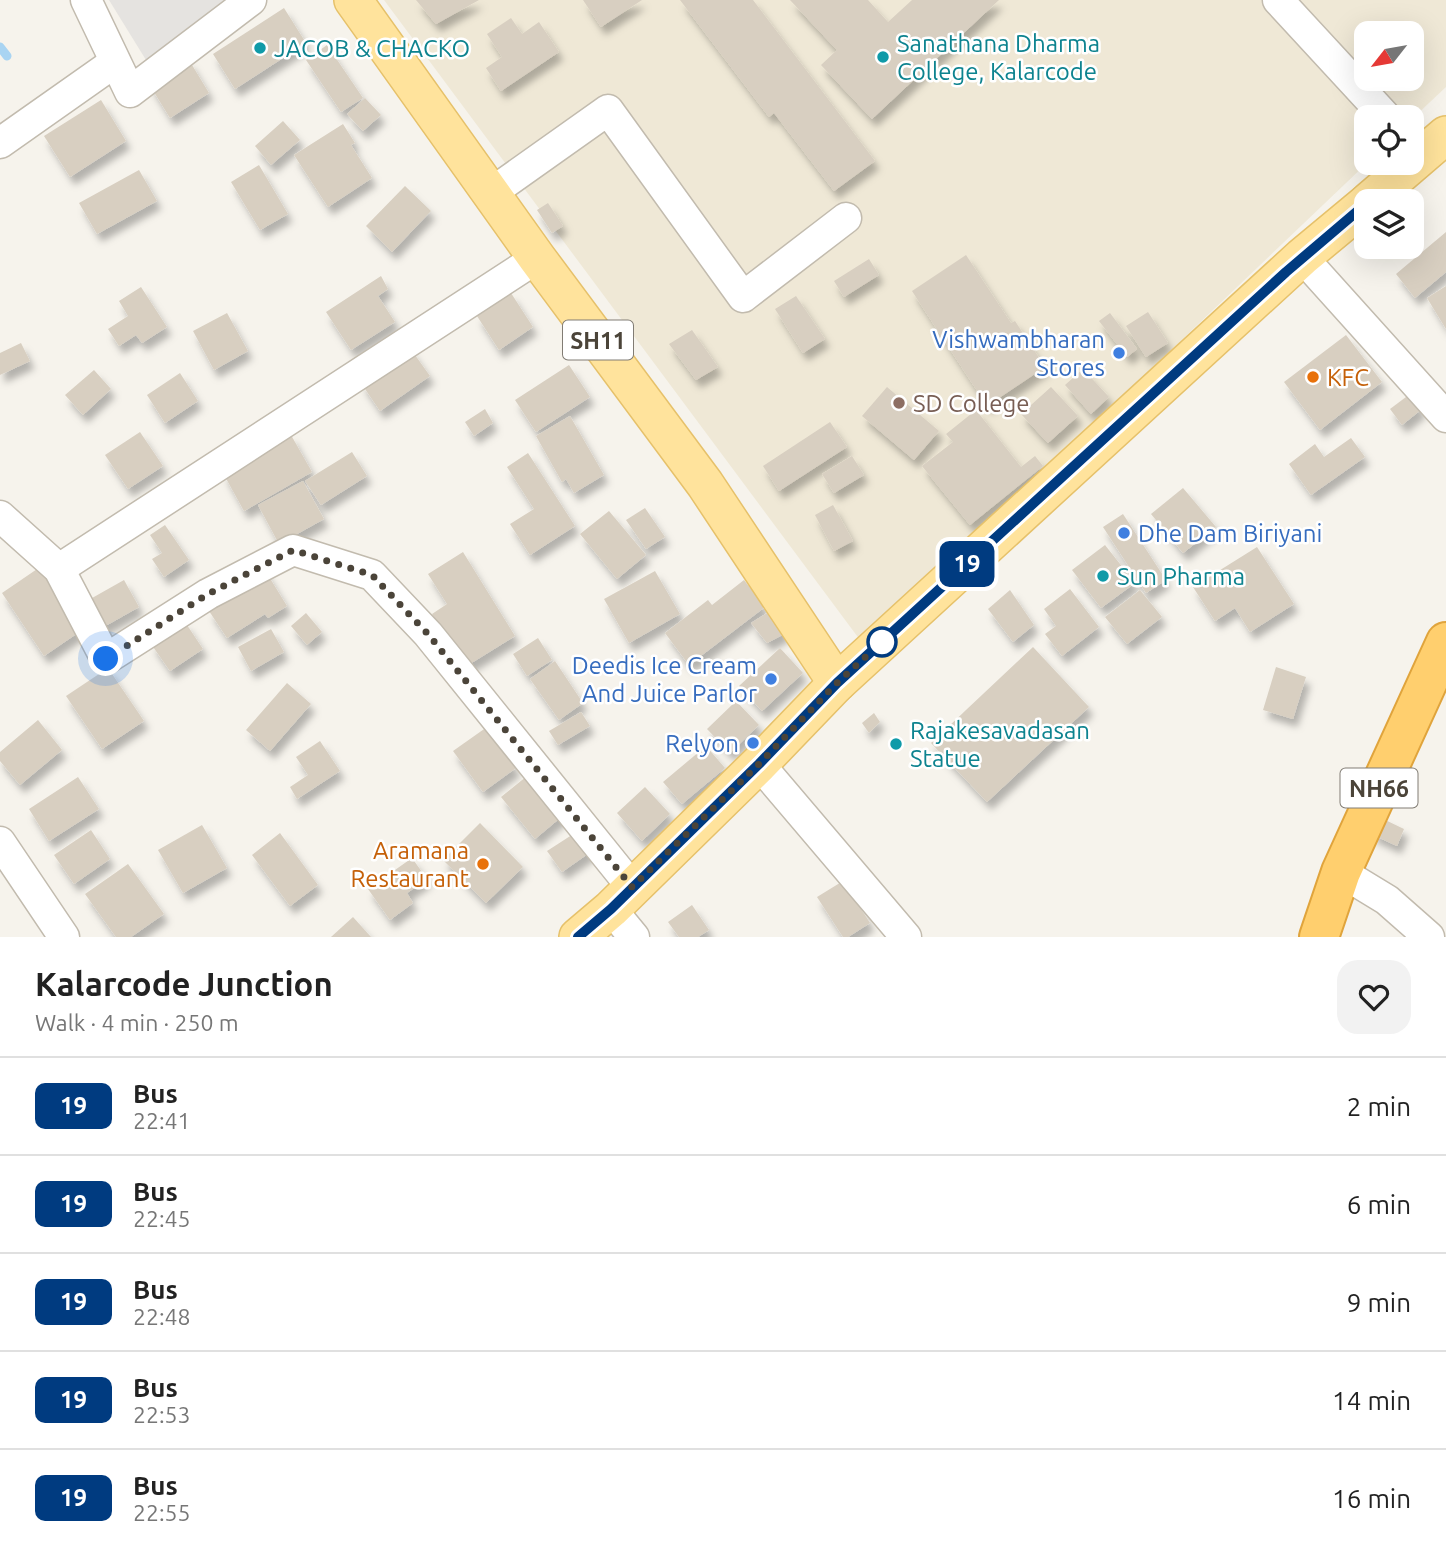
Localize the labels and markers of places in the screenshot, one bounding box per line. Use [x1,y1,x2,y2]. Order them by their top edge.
place label: Sanathana Dharma College, Kalarcode [897,30,1100,85]
place label: JACOB & CHACKO [274,35,470,62]
marker: JACOB & CHACKO [252,40,268,56]
marker: Sanathana Dharma College, Kalarcode [875,49,891,65]
place label: Vishwambharan Stores [932,326,1105,381]
marker: Vishwambharan Stores [1111,345,1127,361]
place label: KFC [1327,364,1369,391]
marker: KFC [1305,369,1321,385]
place label: SD College [913,390,1030,417]
marker: SD College [891,395,907,411]
place label: Dhe Dam Biriyani [1138,520,1322,547]
marker: Dhe Dam Biriyani [1116,525,1132,541]
place label: Sun Pharma [1117,563,1245,590]
marker: Sun Pharma [1095,568,1111,584]
unlabelled marker [867,627,897,657]
place label: Deedis Ice Cream And Juice Parlor [572,652,757,707]
marker: Deedis Ice Cream And Juice Parlor [763,671,779,687]
place label: Rajakesavadasan Statue [910,717,1090,772]
place label: Relyon [665,730,739,757]
marker: Relyon [745,735,761,751]
marker: Rajakesavadasan Statue [888,736,904,752]
place label: Aramana Restaurant [350,837,470,892]
marker: Aramana Restaurant [475,856,491,872]

